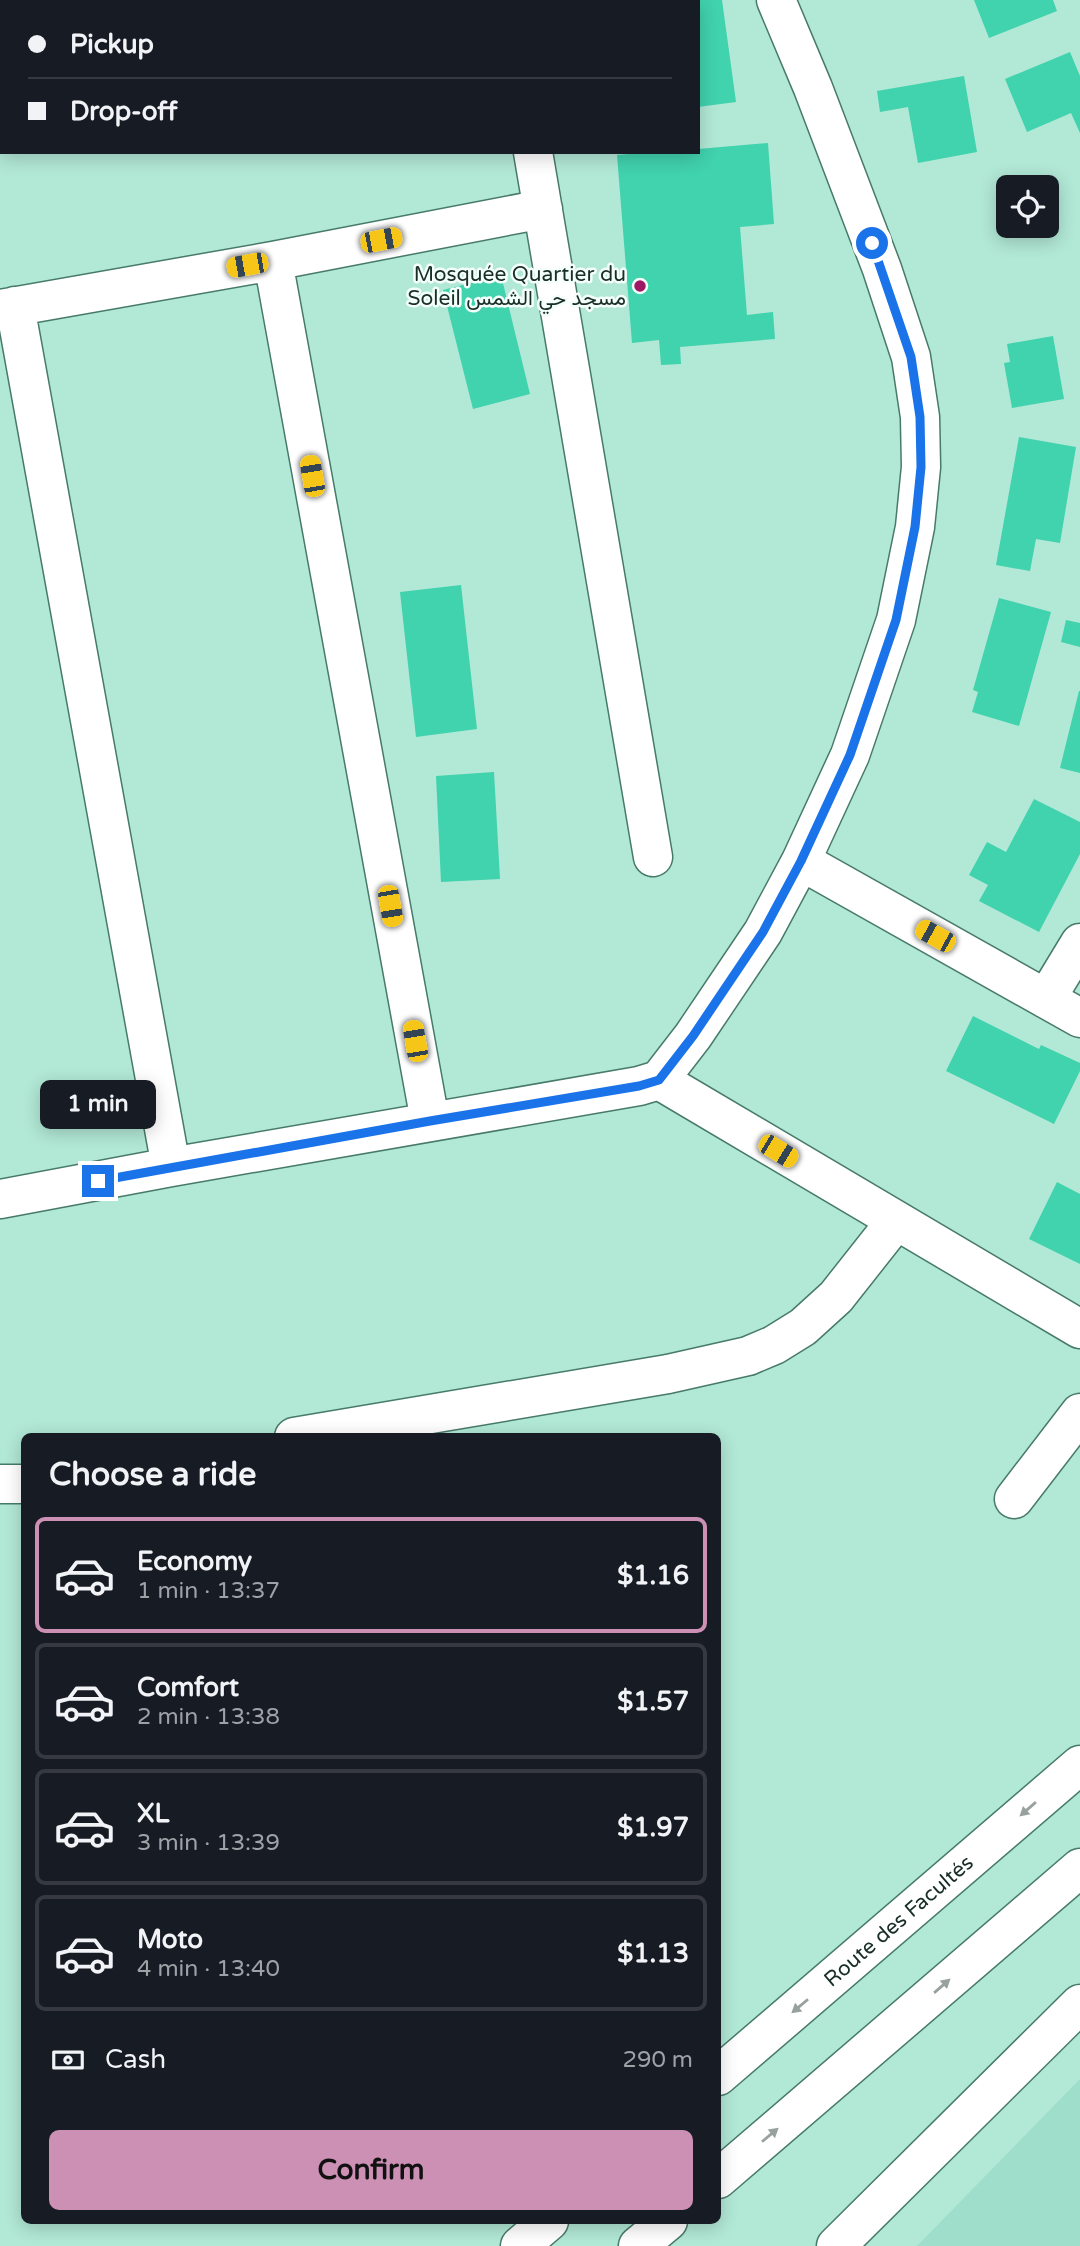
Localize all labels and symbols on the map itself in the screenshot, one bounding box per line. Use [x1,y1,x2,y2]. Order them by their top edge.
car [359,226,404,254]
route start [856,227,888,259]
car [225,251,270,279]
place label: Mosquée Quartier du Soleil مسجد حي الشمس [408,262,626,315]
marker: Mosquée Quartier du Soleil مسجد حي الشمس [632,278,648,294]
car [299,453,326,499]
car [377,883,404,929]
car [912,917,959,955]
car [402,1018,429,1064]
callout: 1 min [40,1080,156,1128]
car [755,1131,802,1171]
route end [82,1165,114,1197]
one-way arrow [1020,1801,1037,1816]
street label: Route des Facultés [819,1850,978,1992]
one-way arrow [933,1979,950,1994]
one-way arrow [792,1998,809,2013]
one-way arrow [761,2128,778,2143]

